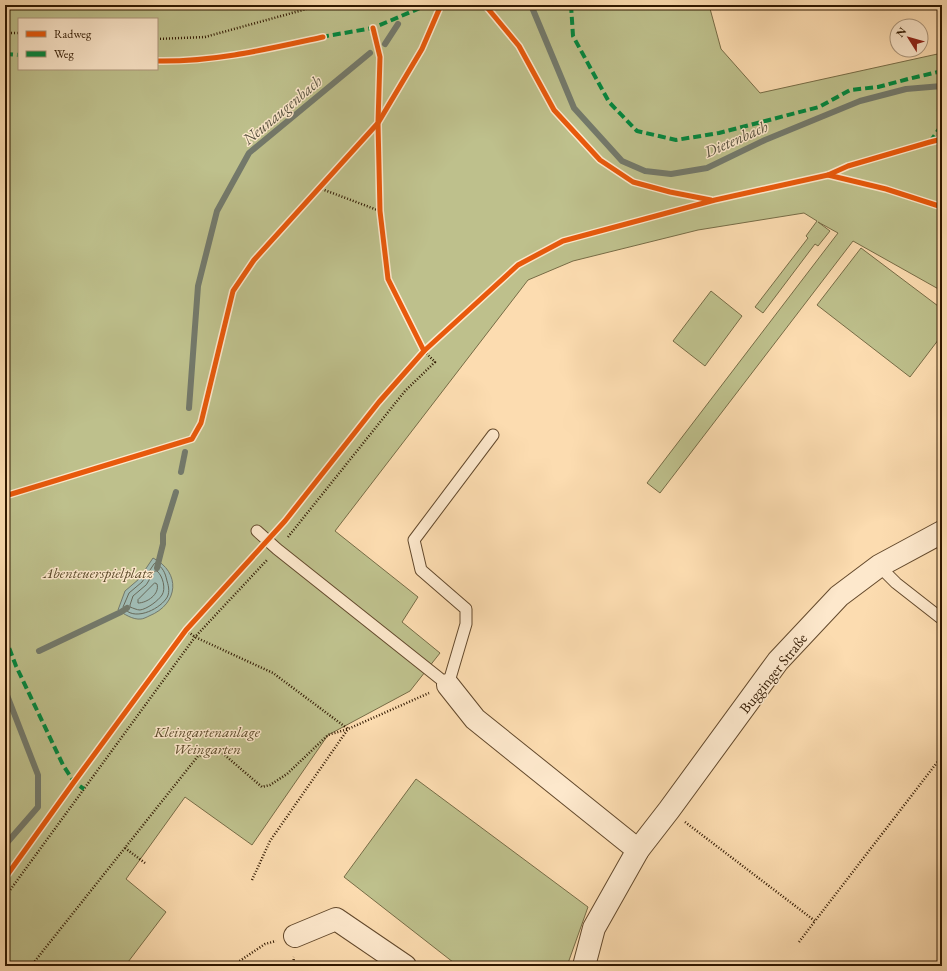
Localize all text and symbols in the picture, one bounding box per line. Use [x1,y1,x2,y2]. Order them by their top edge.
legend [18,18,158,70]
north arrow [889,18,929,58]
text: N [893,24,909,40]
text: Radweg [54,26,92,42]
text: Weg [54,46,74,62]
water label: Neunaugenbach [237,70,326,150]
water label: Dietenbach [700,116,771,163]
park label: Abenteuerspielplatz [42,563,154,582]
street label: Bugginger Straße [735,629,811,717]
park label: Kleingartenanlage Weingarten [153,722,261,758]

